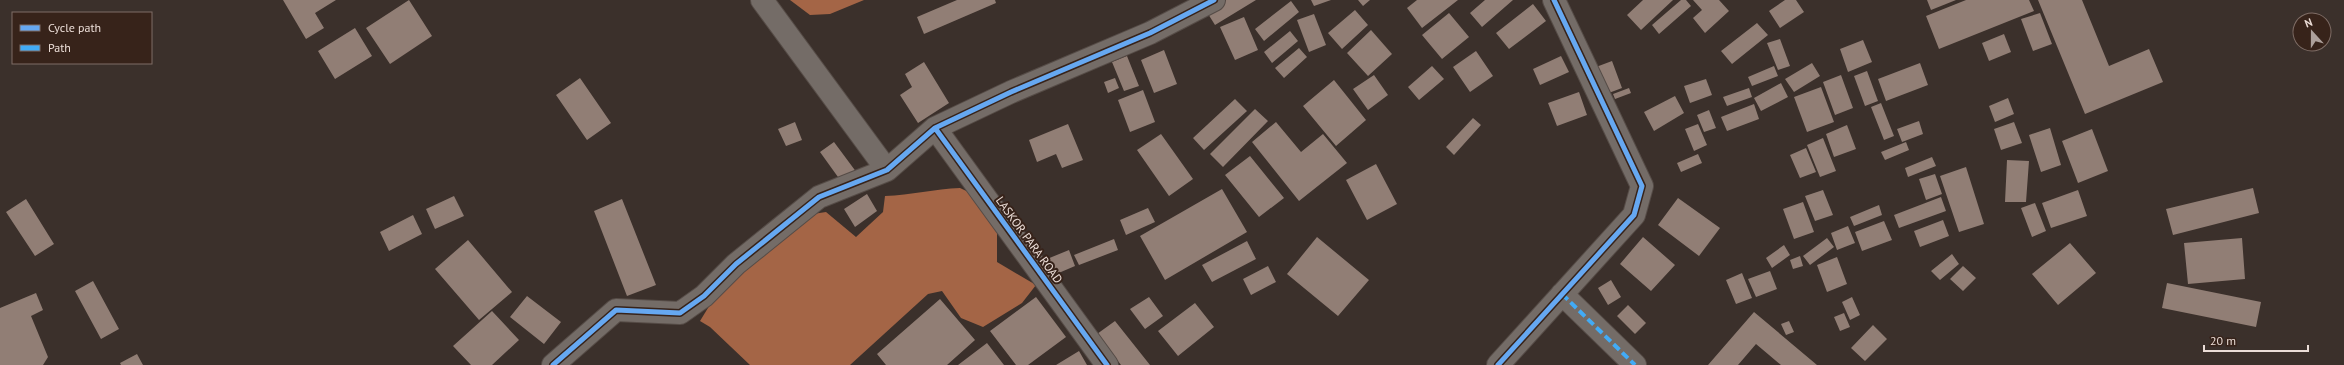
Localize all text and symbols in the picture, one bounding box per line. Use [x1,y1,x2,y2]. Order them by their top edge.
legend [12,12,152,64]
north arrow [2292,12,2332,52]
text: N [2303,15,2314,30]
text: Cycle path [48,20,101,35]
text: Path [48,40,71,55]
street label: LASKOR PARA ROAD [993,193,1066,286]
scale bar [2204,327,2308,353]
text: 20 m [2210,333,2236,348]

